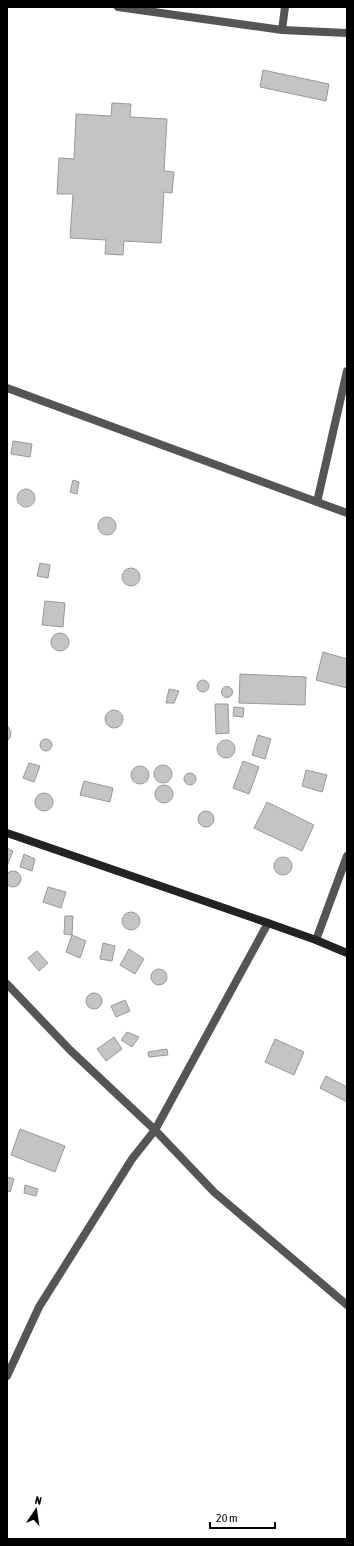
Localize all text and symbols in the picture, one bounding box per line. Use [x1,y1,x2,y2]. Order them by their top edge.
north arrow [16,1490,56,1530]
text: N [34,1494,43,1507]
scale bar [210,1504,275,1530]
text: 20 m [216,1511,238,1525]

